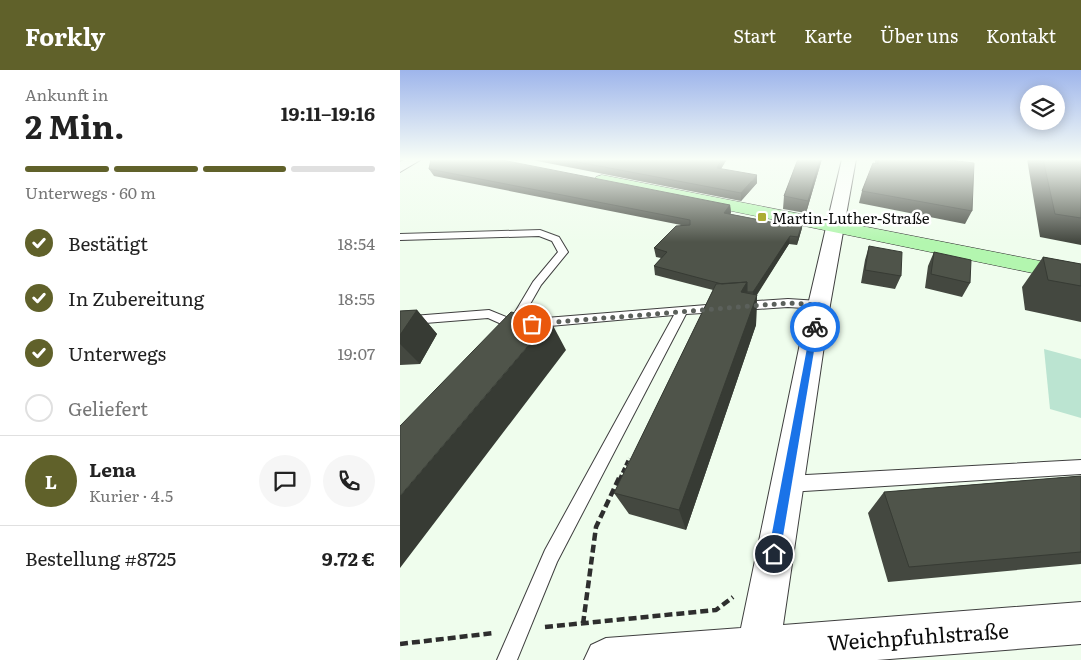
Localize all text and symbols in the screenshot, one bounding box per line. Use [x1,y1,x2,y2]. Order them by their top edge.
text: Forkly [25,18,105,53]
text: Start [733,22,776,49]
text: Karte [804,22,852,49]
text: Über uns [880,22,958,49]
text: Kontakt [986,22,1056,49]
text: Ankunft in [25,82,108,106]
map controls [1020,85,1065,130]
button: layers [1020,85,1065,130]
text: 19:11–19:16 [281,99,375,127]
text: 2 Min. [25,101,124,149]
text: Unterwegs · 60 m [25,180,156,204]
place label: Martin-Luther-Straße [772,206,930,229]
marker: Martin-Luther-Straße [756,211,768,223]
icon: check [25,229,53,257]
text: Bestätigt [68,229,148,257]
text: 18:54 [337,231,375,255]
icon: check [25,284,53,312]
text: In Zubereitung [68,284,204,312]
text: 18:55 [338,286,375,310]
courier [790,302,840,352]
pin [511,303,553,345]
icon: bag [518,310,546,338]
icon: bike [801,313,829,341]
icon: check [25,339,53,367]
text: Unterwegs [68,339,166,367]
text: 19:07 [337,341,375,365]
text: Geliefert [68,394,148,422]
text: Lena [89,455,136,483]
button: chat [259,455,311,507]
button: phone [323,455,375,507]
text: L [45,467,57,495]
text: Kurier · 4.5 [89,483,173,507]
pin [753,533,795,575]
icon: home [760,540,788,568]
text: Bestellung #8725 [25,544,176,572]
text: 9.72 € [322,544,375,572]
street label: Weichpfuhlstraße [826,613,1010,657]

